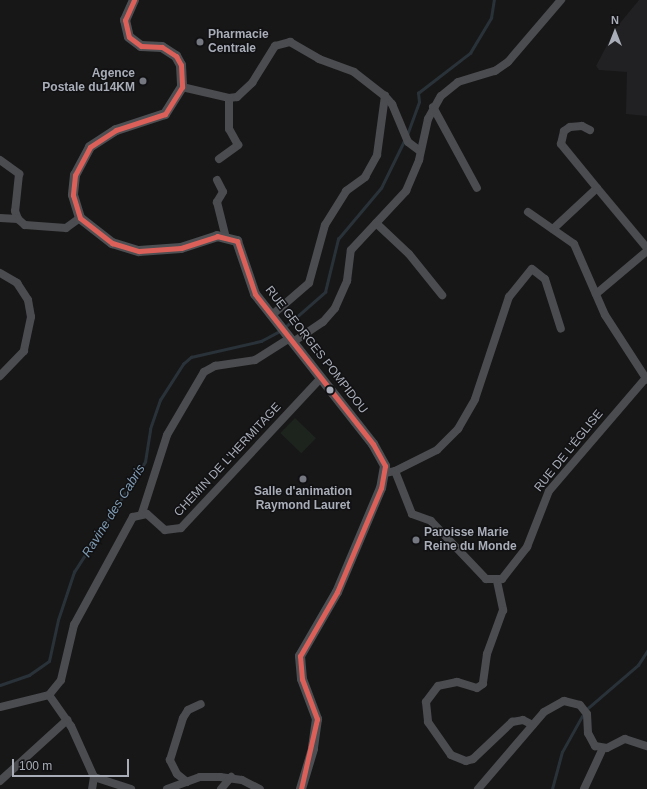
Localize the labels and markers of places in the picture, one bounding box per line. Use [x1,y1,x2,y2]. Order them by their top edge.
place label: Pharmacie Centrale [208,28,269,56]
marker: Pharmacie Centrale [195,37,205,47]
place label: Agence Postale du14KM [42,67,135,95]
marker: Agence Postale du14KM [138,76,148,86]
unlabelled marker [325,385,335,395]
marker: Salle d'animation Raymond Lauret [298,474,308,484]
place label: Salle d'animation Raymond Lauret [254,485,352,513]
place label: Paroisse Marie Reine du Monde [424,526,517,554]
marker: Paroisse Marie Reine du Monde [411,535,421,545]

